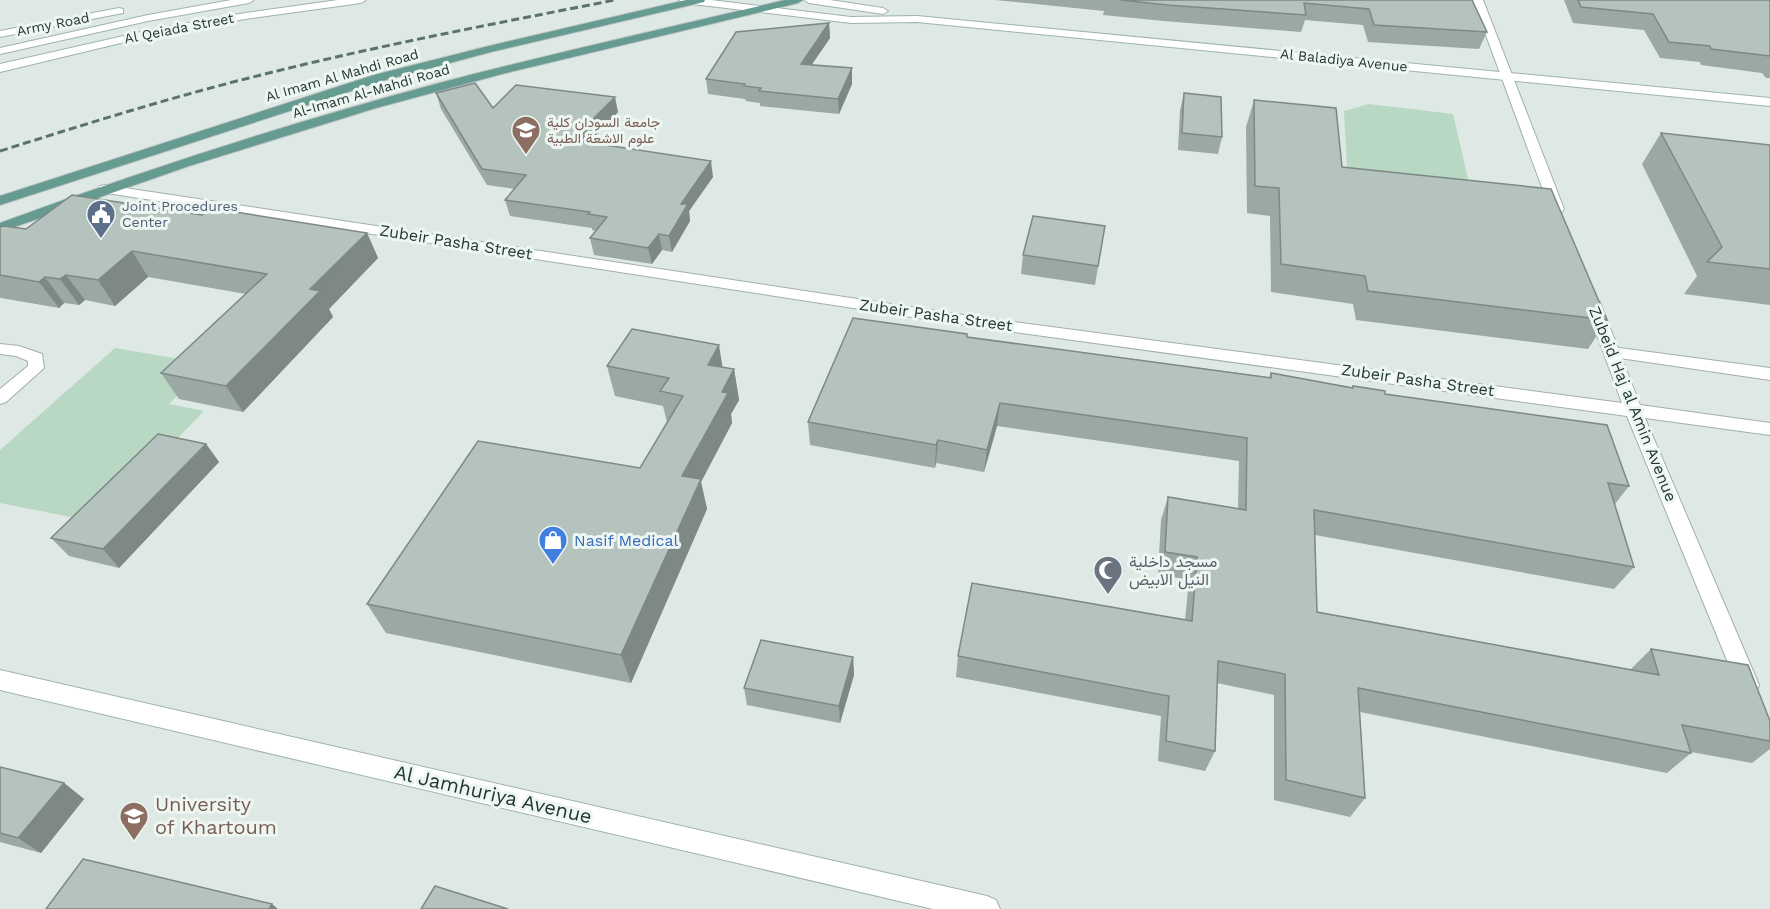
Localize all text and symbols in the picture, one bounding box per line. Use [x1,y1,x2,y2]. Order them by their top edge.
street label: Army Road [15,9,91,39]
street label: Al Qeiada Street [123,10,235,46]
street label: Al Imam Al Mahdi Road [264,45,420,105]
street label: Al Baladiya Avenue [1280,45,1408,75]
street label: Al-Imam Al-Mahdi Road [290,61,452,121]
school or university icon: جامعة السودان كلية علوم الاشعة الطبية [510,114,542,156]
place label: جامعة السودان كلية علوم الاشعة الطبية [547,114,660,147]
public building icon: Joint Procedures Center [85,198,117,240]
place label: Joint Procedures Center [122,198,238,230]
street label: Zubeir Pasha Street [378,221,534,263]
street label: Zubeir Pasha Street [858,295,1014,335]
street label: Zubeid Haj al Amin Avenue [1585,304,1681,504]
street label: Zubeir Pasha Street [1340,360,1496,400]
shop icon: Nasif Medical [537,524,569,566]
place label: Nasif Medical [574,531,679,550]
place label: مسجد داخلية النيل الابيض [1129,552,1217,590]
mosque icon: مسجد داخلية النيل الابيض [1092,554,1124,596]
street label: Al Jamhuriya Avenue [392,760,594,828]
place label: University of Khartoum [155,792,277,839]
school or university icon: University of Khartoum [118,800,150,842]

